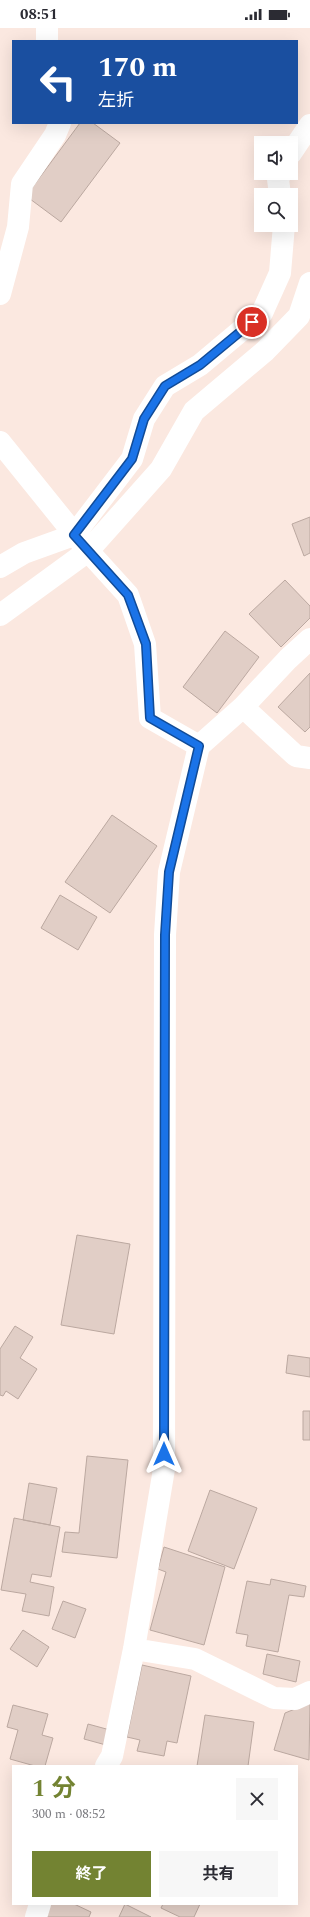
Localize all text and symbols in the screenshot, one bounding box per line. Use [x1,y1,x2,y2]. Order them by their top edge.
text: 08:51 [20,3,58,26]
text: 170 m [98,46,177,89]
icon: left [32,56,84,108]
text: 左折 [98,87,134,114]
map controls [254,136,298,232]
button: sound [254,136,298,180]
button: search [254,188,298,232]
pin [235,305,269,339]
icon: arrive [241,311,263,333]
position arrow [143,1433,185,1475]
text: 1 分 [32,1771,75,1807]
button: close [236,1778,278,1820]
text: 300 m · 08:52 [32,1804,105,1824]
button: 終了 [32,1851,151,1897]
button: 共有 [159,1851,278,1897]

